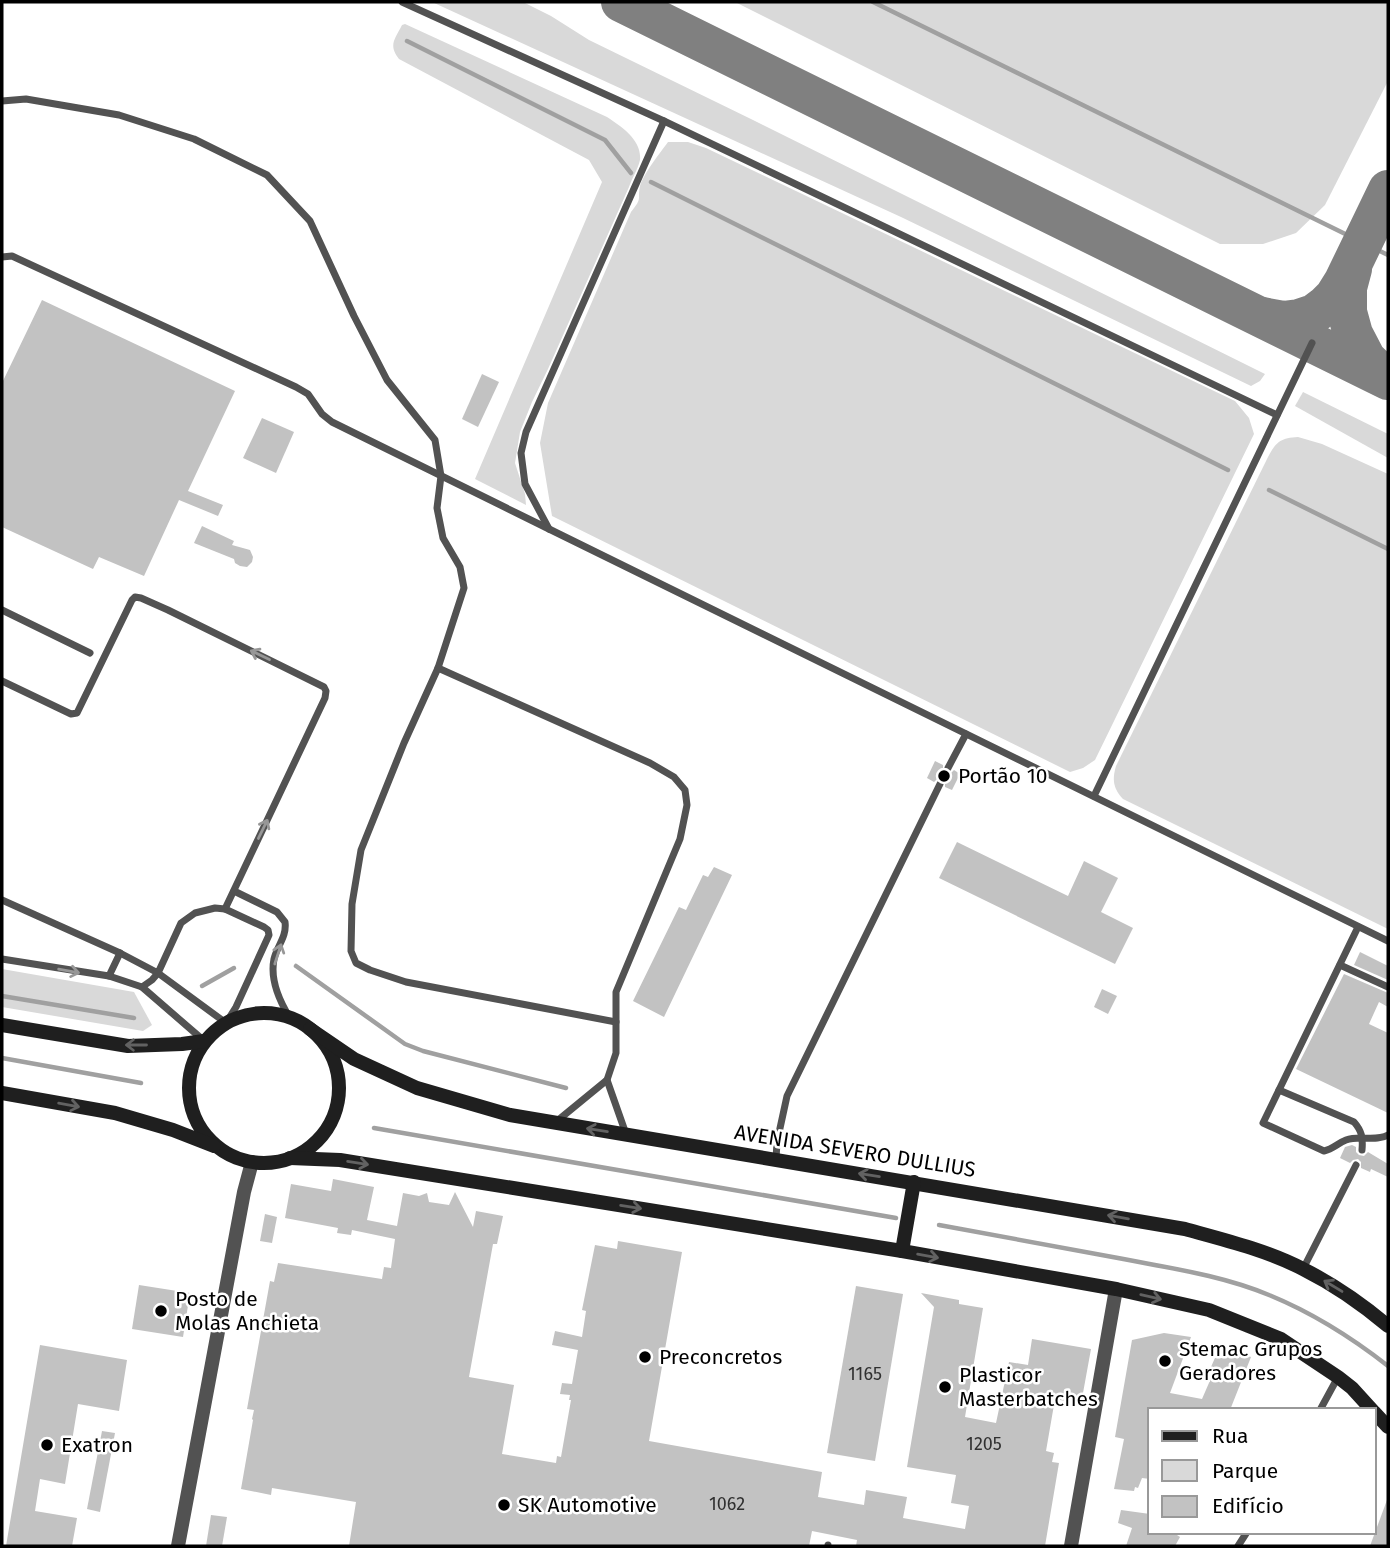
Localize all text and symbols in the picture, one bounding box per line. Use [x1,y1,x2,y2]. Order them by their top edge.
one-way arrow [250,648,271,662]
place label: Portão 10 [958,763,1047,789]
marker: Portão 10 [936,768,952,784]
one-way arrow [257,819,270,840]
one-way arrow [272,943,285,965]
one-way arrow [57,965,80,978]
one-way arrow [125,1038,148,1052]
one-way arrow [57,1099,80,1112]
street label: AVENIDA SEVERO DULLIUS [732,1119,978,1183]
one-way arrow [586,1123,608,1136]
one-way arrow [346,1157,369,1170]
one-way arrow [858,1168,881,1181]
one-way arrow [619,1201,642,1214]
one-way arrow [1107,1210,1130,1223]
one-way arrow [916,1250,939,1263]
one-way arrow [1323,1279,1343,1293]
place label: Posto de Molas Anchieta [175,1286,319,1336]
one-way arrow [1139,1291,1162,1304]
marker: Posto de Molas Anchieta [153,1303,169,1319]
place label: Stemac Grupos Geradores [1179,1336,1322,1386]
place label: Preconcretos [659,1344,782,1370]
marker: Preconcretos [637,1349,653,1365]
marker: Stemac Grupos Geradores [1157,1353,1173,1369]
place label: Plasticor Masterbatches [959,1362,1098,1412]
house number: 1165 [848,1363,882,1385]
marker: Plasticor Masterbatches [937,1379,953,1395]
legend [1148,1408,1376,1534]
text: Rua [1212,1423,1248,1449]
place label: Exatron [61,1432,133,1458]
house number: 1205 [966,1433,1002,1455]
marker: Exatron [39,1437,55,1453]
text: Parque [1212,1458,1278,1484]
place label: SK Automotive [518,1492,657,1518]
house number: 1062 [709,1493,745,1515]
text: Edifício [1212,1493,1284,1519]
marker: SK Automotive [496,1497,512,1513]

